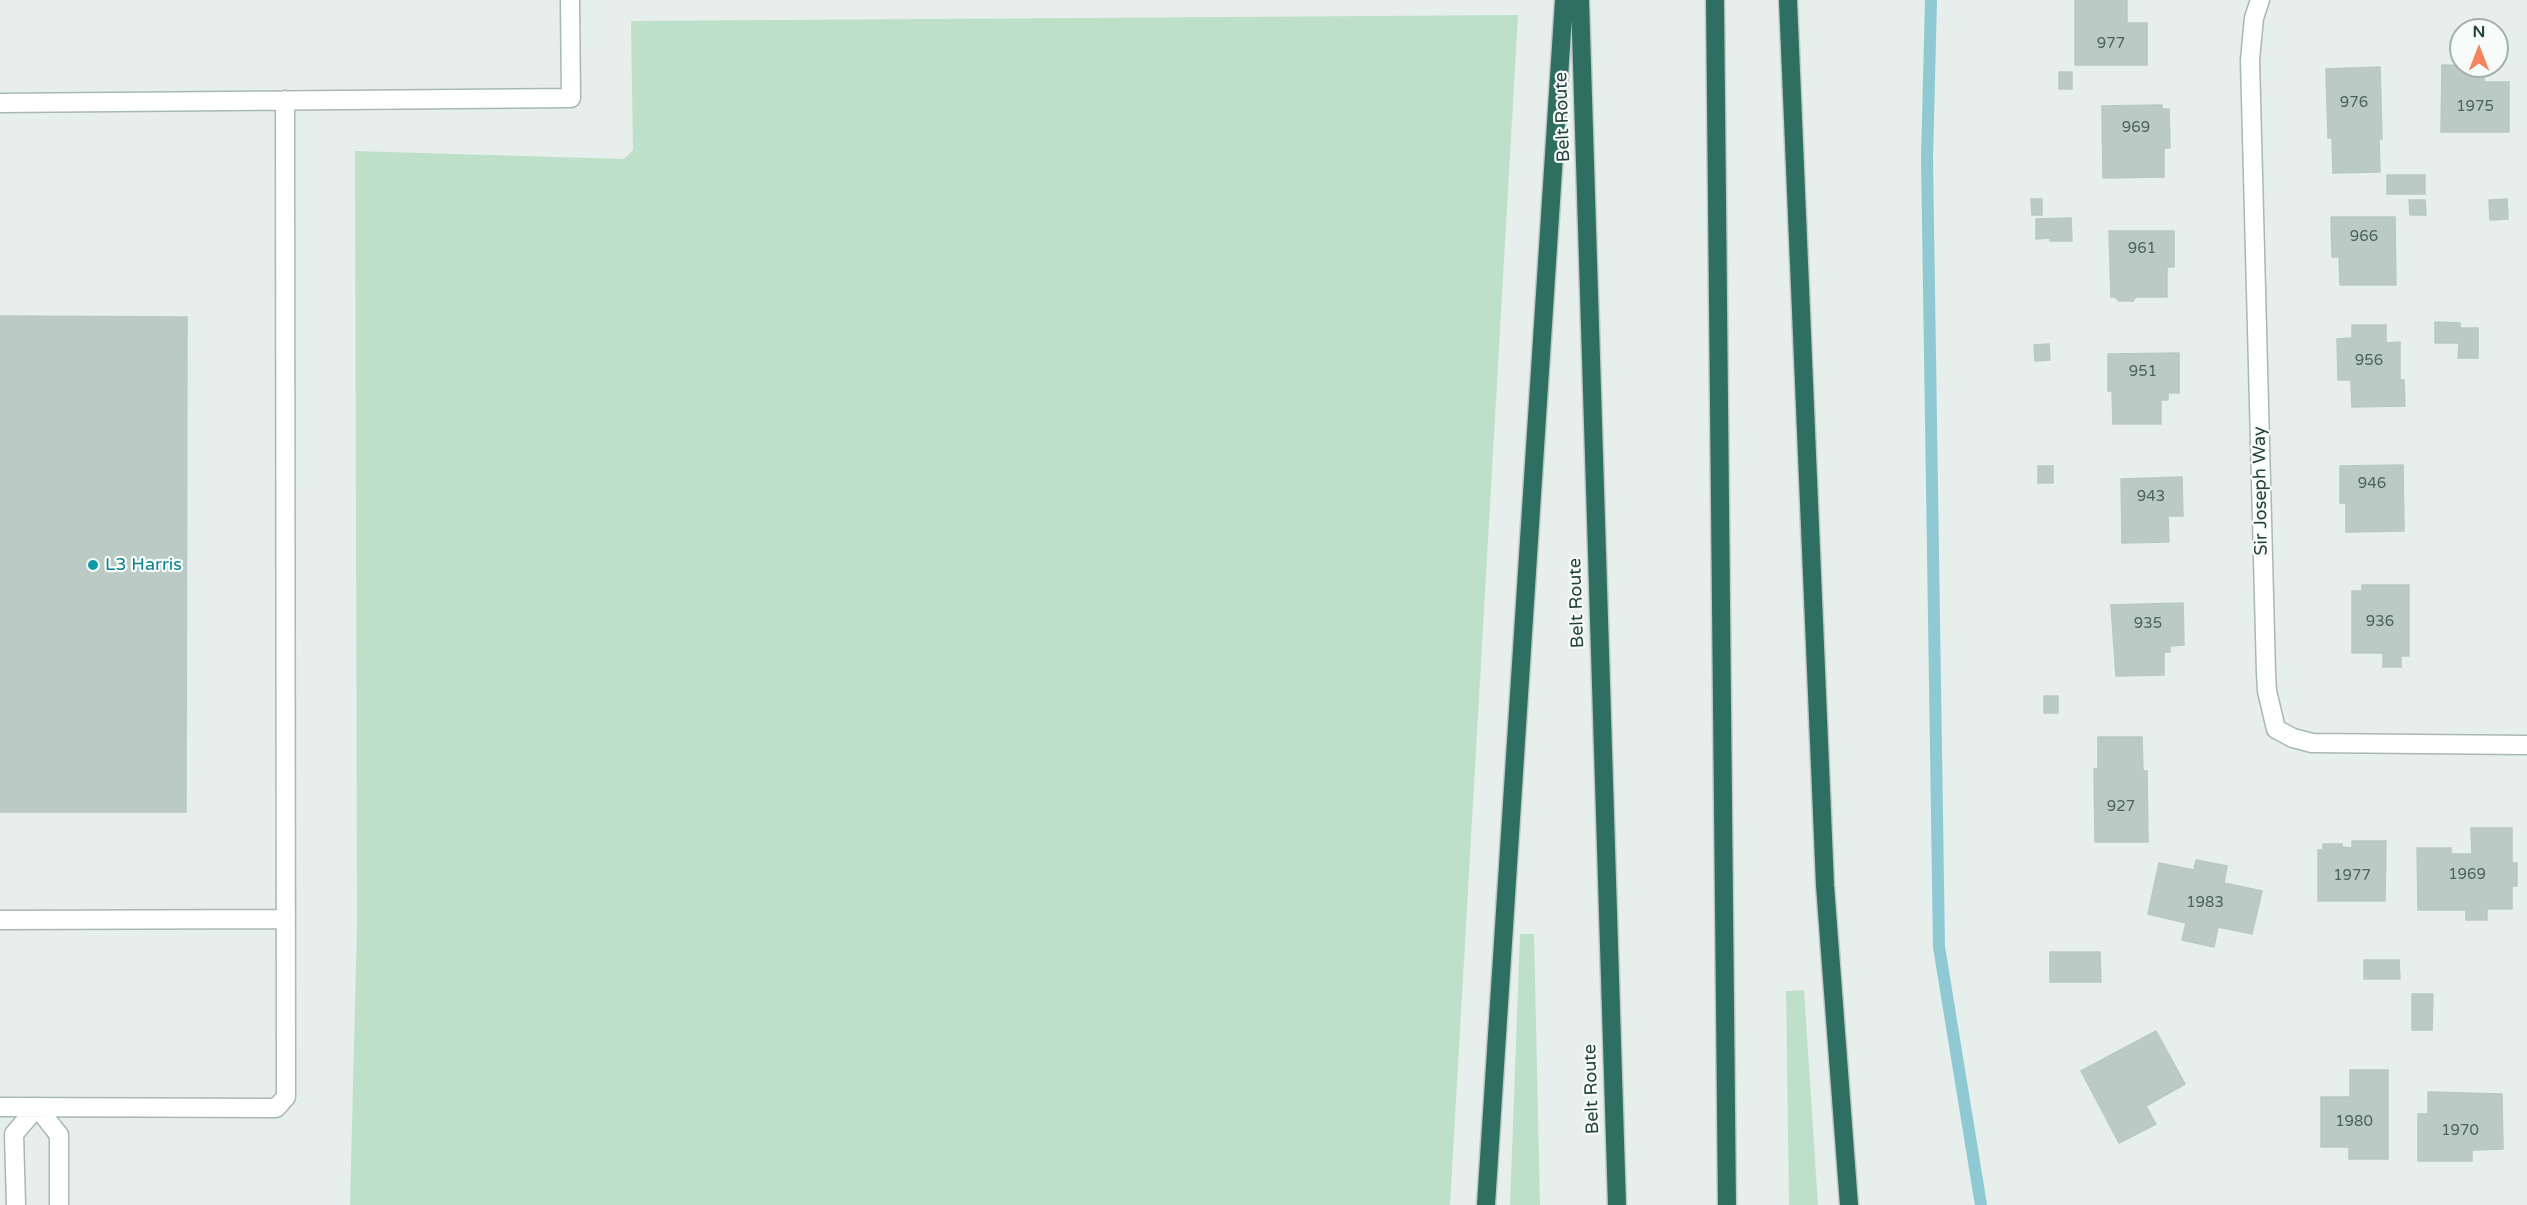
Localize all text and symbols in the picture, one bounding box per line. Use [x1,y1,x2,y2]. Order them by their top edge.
north arrow [2449,18,2509,78]
text: N [2473,22,2485,42]
house number: 977 [2097,35,2125,53]
street label: Belt Route [1551,72,1575,162]
house number: 976 [2340,94,2368,112]
house number: 1975 [2456,98,2494,116]
house number: 969 [2122,119,2150,137]
house number: 966 [2350,228,2378,246]
house number: 961 [2128,240,2156,258]
house number: 956 [2355,352,2383,370]
house number: 951 [2129,363,2157,381]
street label: Sir Joseph Way [2249,426,2273,556]
house number: 946 [2358,475,2386,493]
house number: 943 [2137,488,2165,506]
place label: L3 Harris [105,554,182,576]
marker: L3 Harris [86,558,100,572]
street label: Belt Route [1565,558,1589,648]
house number: 936 [2366,613,2394,631]
house number: 935 [2134,615,2162,633]
house number: 927 [2107,798,2135,816]
house number: 1969 [2448,866,2486,884]
house number: 1977 [2333,867,2371,885]
house number: 1983 [2186,894,2224,912]
street label: Belt Route [1580,1044,1604,1134]
house number: 1980 [2335,1113,2373,1131]
house number: 1970 [2441,1122,2479,1140]

